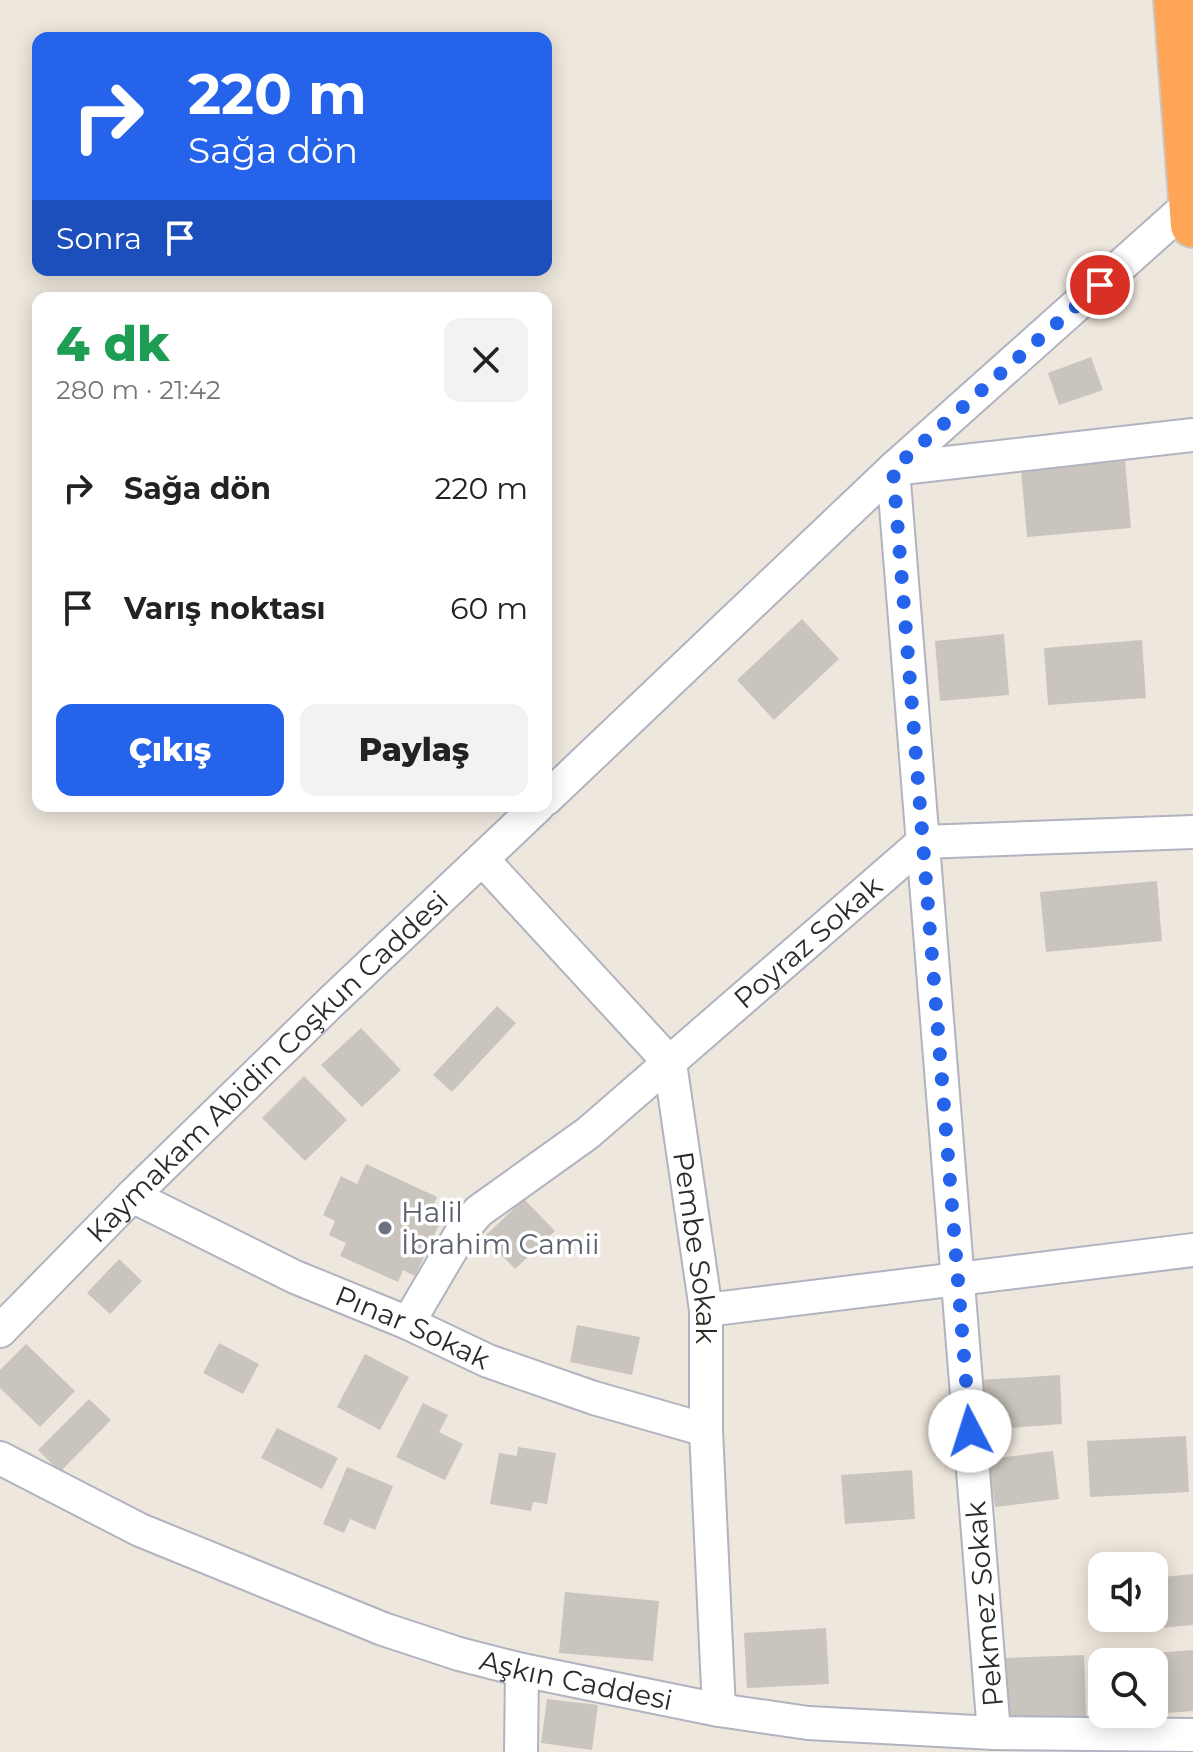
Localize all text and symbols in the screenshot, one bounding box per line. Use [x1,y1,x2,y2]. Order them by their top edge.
text: 220 m [188,60,367,128]
icon: right [56,64,160,168]
text: Sağa dön [188,128,358,172]
icon: arrive [158,216,202,260]
text: Sonra [56,220,142,257]
pin [1066,251,1134,319]
icon: arrive [1078,263,1122,307]
text: 4 dk [56,315,170,373]
button: close [444,318,528,402]
text: 280 m · 21:42 [56,374,221,406]
icon: right [56,466,100,510]
text: Sağa dön [124,470,271,507]
text: 220 m [434,470,528,507]
icon: arrive [56,586,100,630]
text: Varış noktası [124,590,326,627]
text: 60 m [450,590,528,627]
button: Çıkış [56,704,284,796]
button: Paylaş [300,704,528,796]
street label: Poyraz Sokak [727,869,889,1016]
street label: Kaymakam Abidin Coşkun Caddesi [79,883,455,1249]
street label: Pembe Sokak [666,1149,723,1344]
place label: Halil İbrahim Camii [401,1195,599,1261]
marker: Halil İbrahim Camii [376,1219,394,1237]
street label: Pınar Sokak [330,1278,496,1377]
position arrow [928,1389,1012,1473]
street label: Pekmez Sokak [958,1500,1010,1708]
map controls [1088,1552,1168,1728]
button: sound [1088,1552,1168,1632]
street label: Aşkın Caddesi [476,1643,676,1717]
button: search [1088,1648,1168,1728]

